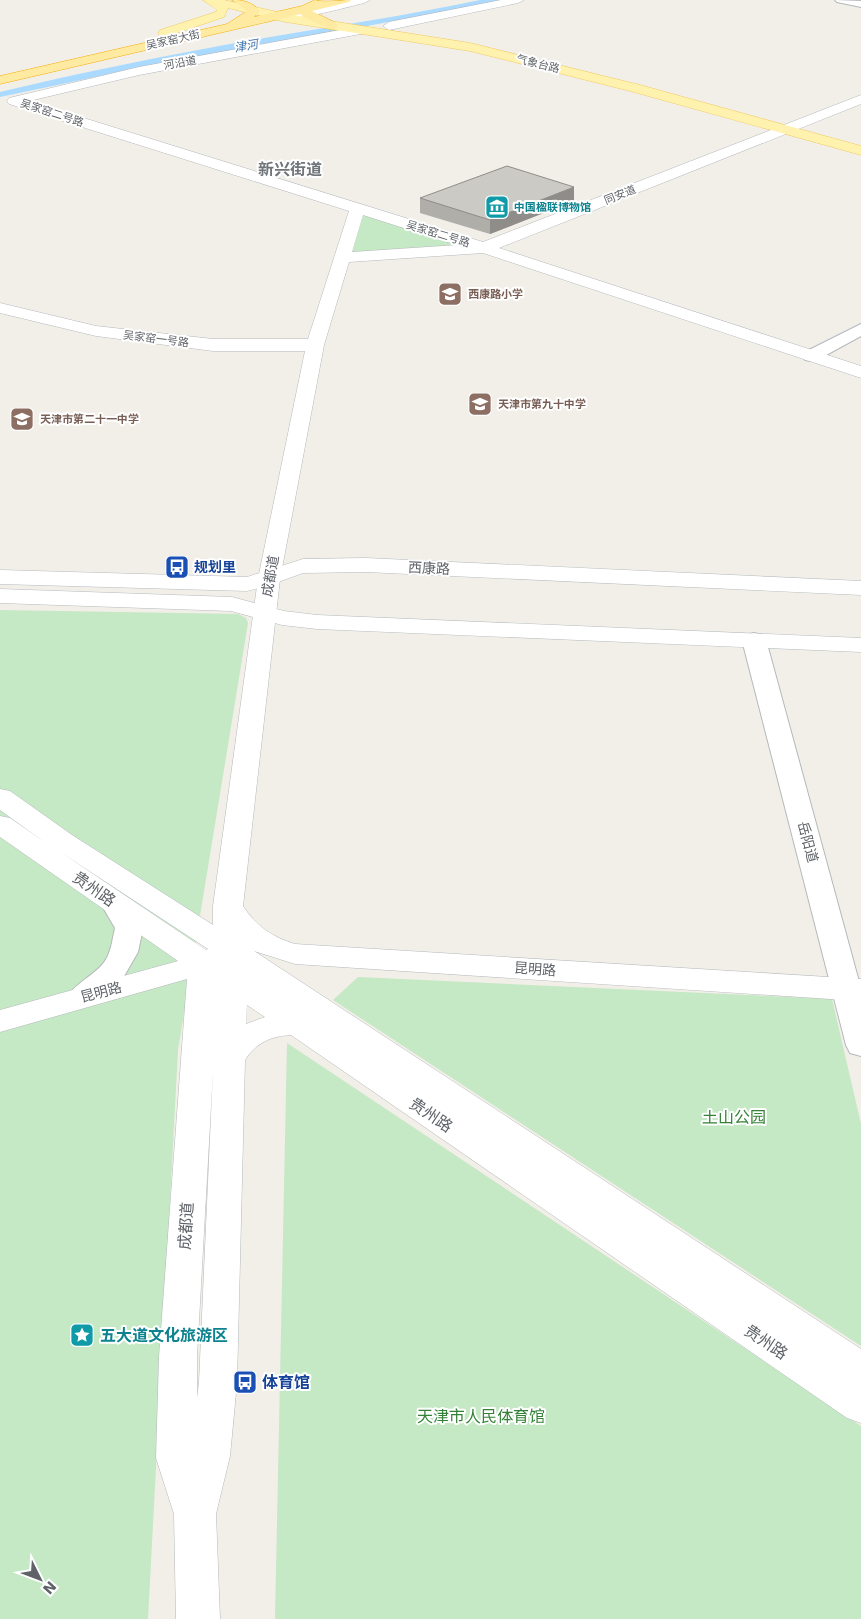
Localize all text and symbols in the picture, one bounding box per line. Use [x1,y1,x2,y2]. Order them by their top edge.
street label: 吴家窑大街 [145,27,201,53]
water label: 津河 [233,37,261,55]
street label: 气象台路 [515,52,561,76]
street label: 河沿道 [163,54,197,72]
street label: 吴家窑二号路 [19,97,85,129]
district label: 新兴街道 [258,160,322,179]
street label: 同安道 [602,183,638,207]
museum icon: 中国楹联博物馆 [484,194,510,220]
place label: 中国楹联博物馆 [514,201,591,214]
street label: 吴家窑二号路 [405,218,471,250]
school or university icon: 西康路小学 [437,281,463,307]
place label: 西康路小学 [468,288,523,301]
street label: 吴家窑一号路 [122,329,190,349]
school or university icon: 天津市第九十中学 [467,391,493,417]
place label: 天津市第九十中学 [498,398,586,411]
school or university icon: 天津市第二十一中学 [9,406,35,432]
place label: 天津市第二十一中学 [40,413,139,426]
bus stop icon: 规划里 [164,554,190,580]
street label: 成都道 [258,554,282,598]
place label: 规划里 [194,559,236,575]
street label: 西康路 [408,559,450,577]
street label: 岳阳道 [795,820,821,864]
street label: 贵州路 [69,867,119,911]
street label: 昆明路 [513,960,557,978]
street label: 昆明路 [79,979,123,1005]
street label: 贵州路 [406,1094,456,1136]
park label: 土山公园 [702,1108,766,1127]
street label: 成都道 [175,1201,197,1251]
street label: 贵州路 [741,1321,791,1363]
place icon: 五大道文化旅游区 [69,1322,95,1348]
place label: 五大道文化旅游区 [100,1326,228,1345]
bus stop icon: 体育馆 [232,1369,258,1395]
place label: 体育馆 [262,1373,310,1392]
park label: 天津市人民体育馆 [417,1407,545,1426]
north arrow [15,1554,65,1604]
text: N [40,1578,60,1597]

